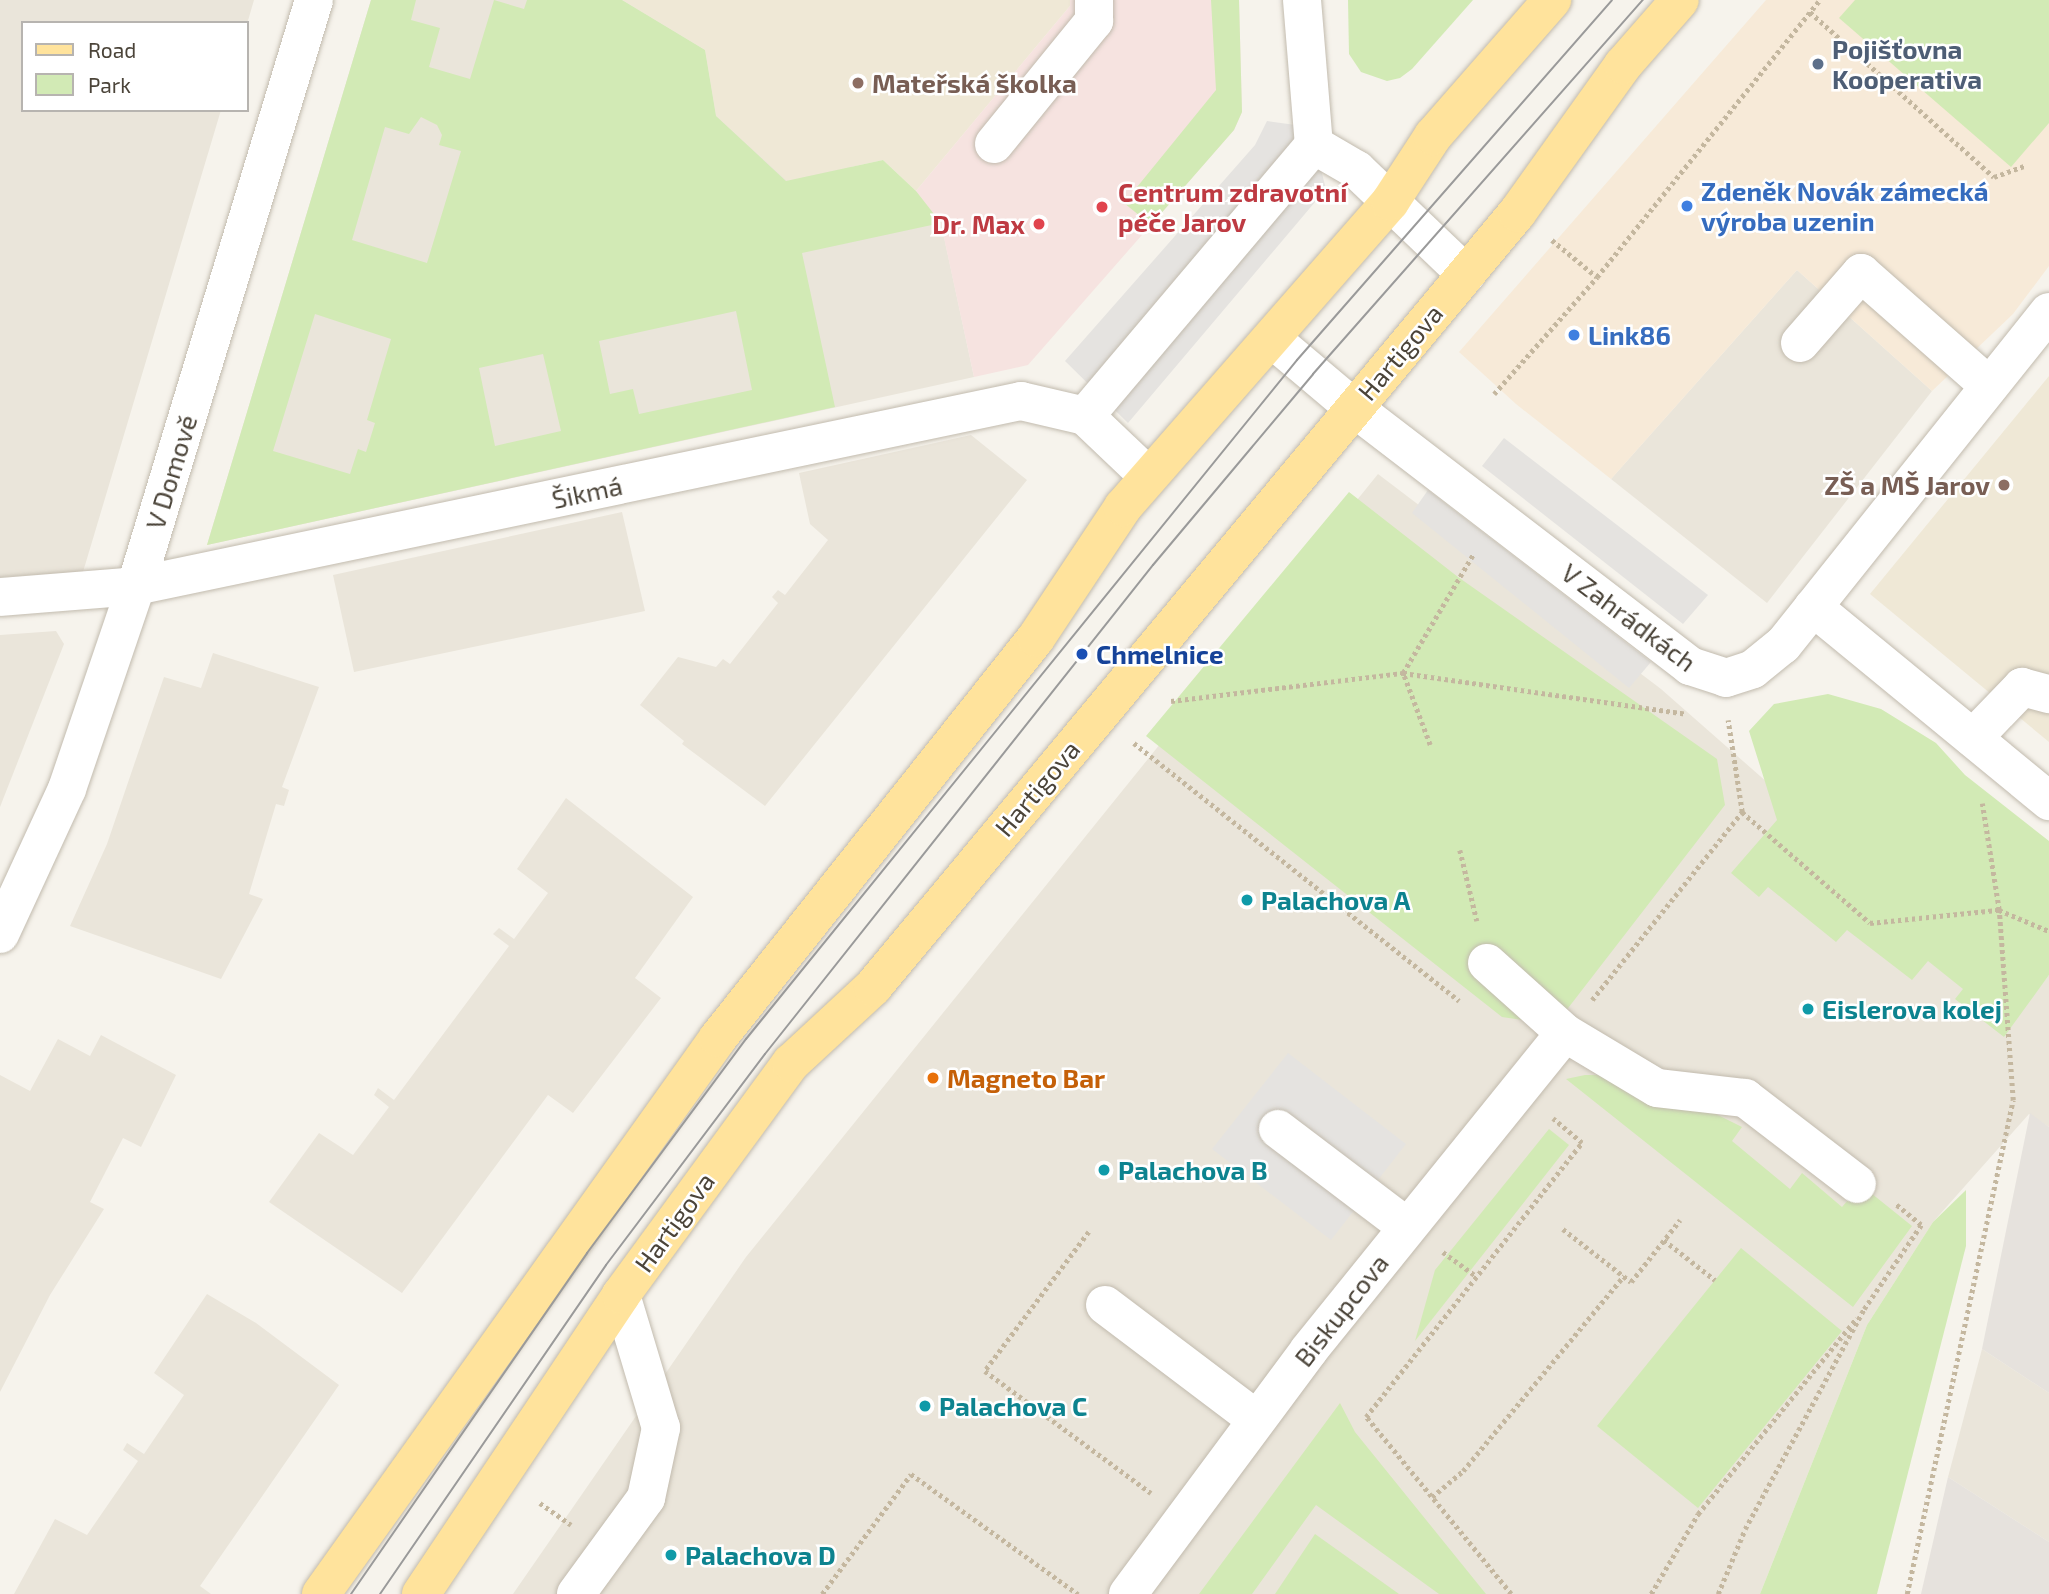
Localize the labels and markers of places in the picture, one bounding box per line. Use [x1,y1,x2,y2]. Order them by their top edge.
place label: Pojišťovna Kooperativa [1832,33,1982,94]
marker: Pojišťovna Kooperativa [1810,56,1826,72]
place label: Mateřská školka [872,67,1077,99]
marker: Mateřská školka [850,75,866,91]
place label: Zdeněk Novák zámecká výroba uzenin [1701,175,1989,236]
place label: Centrum zdravotní péče Jarov [1118,176,1347,238]
marker: Centrum zdravotní péče Jarov [1092,197,1112,217]
marker: Zdeněk Novák zámecká výroba uzenin [1679,198,1695,214]
place label: Dr. Max [932,208,1025,240]
marker: Dr. Max [1031,216,1047,232]
place label: Link86 [1588,319,1671,351]
marker: Link86 [1566,327,1582,343]
place label: ZŠ a MŠ Jarov [1824,469,1990,501]
marker: ZŠ a MŠ Jarov [1996,477,2012,493]
place label: Chmelnice [1096,638,1224,670]
marker: Chmelnice [1074,646,1090,662]
place label: Palachova A [1261,884,1411,916]
marker: Palachova A [1239,892,1255,908]
place label: Eislerova kolej [1822,993,2002,1025]
marker: Eislerova kolej [1800,1001,1816,1017]
place label: Magneto Bar [947,1062,1105,1094]
marker: Magneto Bar [925,1070,941,1086]
place label: Palachova B [1118,1154,1268,1186]
marker: Palachova B [1096,1162,1112,1178]
place label: Palachova C [939,1390,1087,1422]
marker: Palachova C [917,1398,933,1414]
place label: Palachova D [685,1539,836,1571]
marker: Palachova D [663,1547,679,1563]

